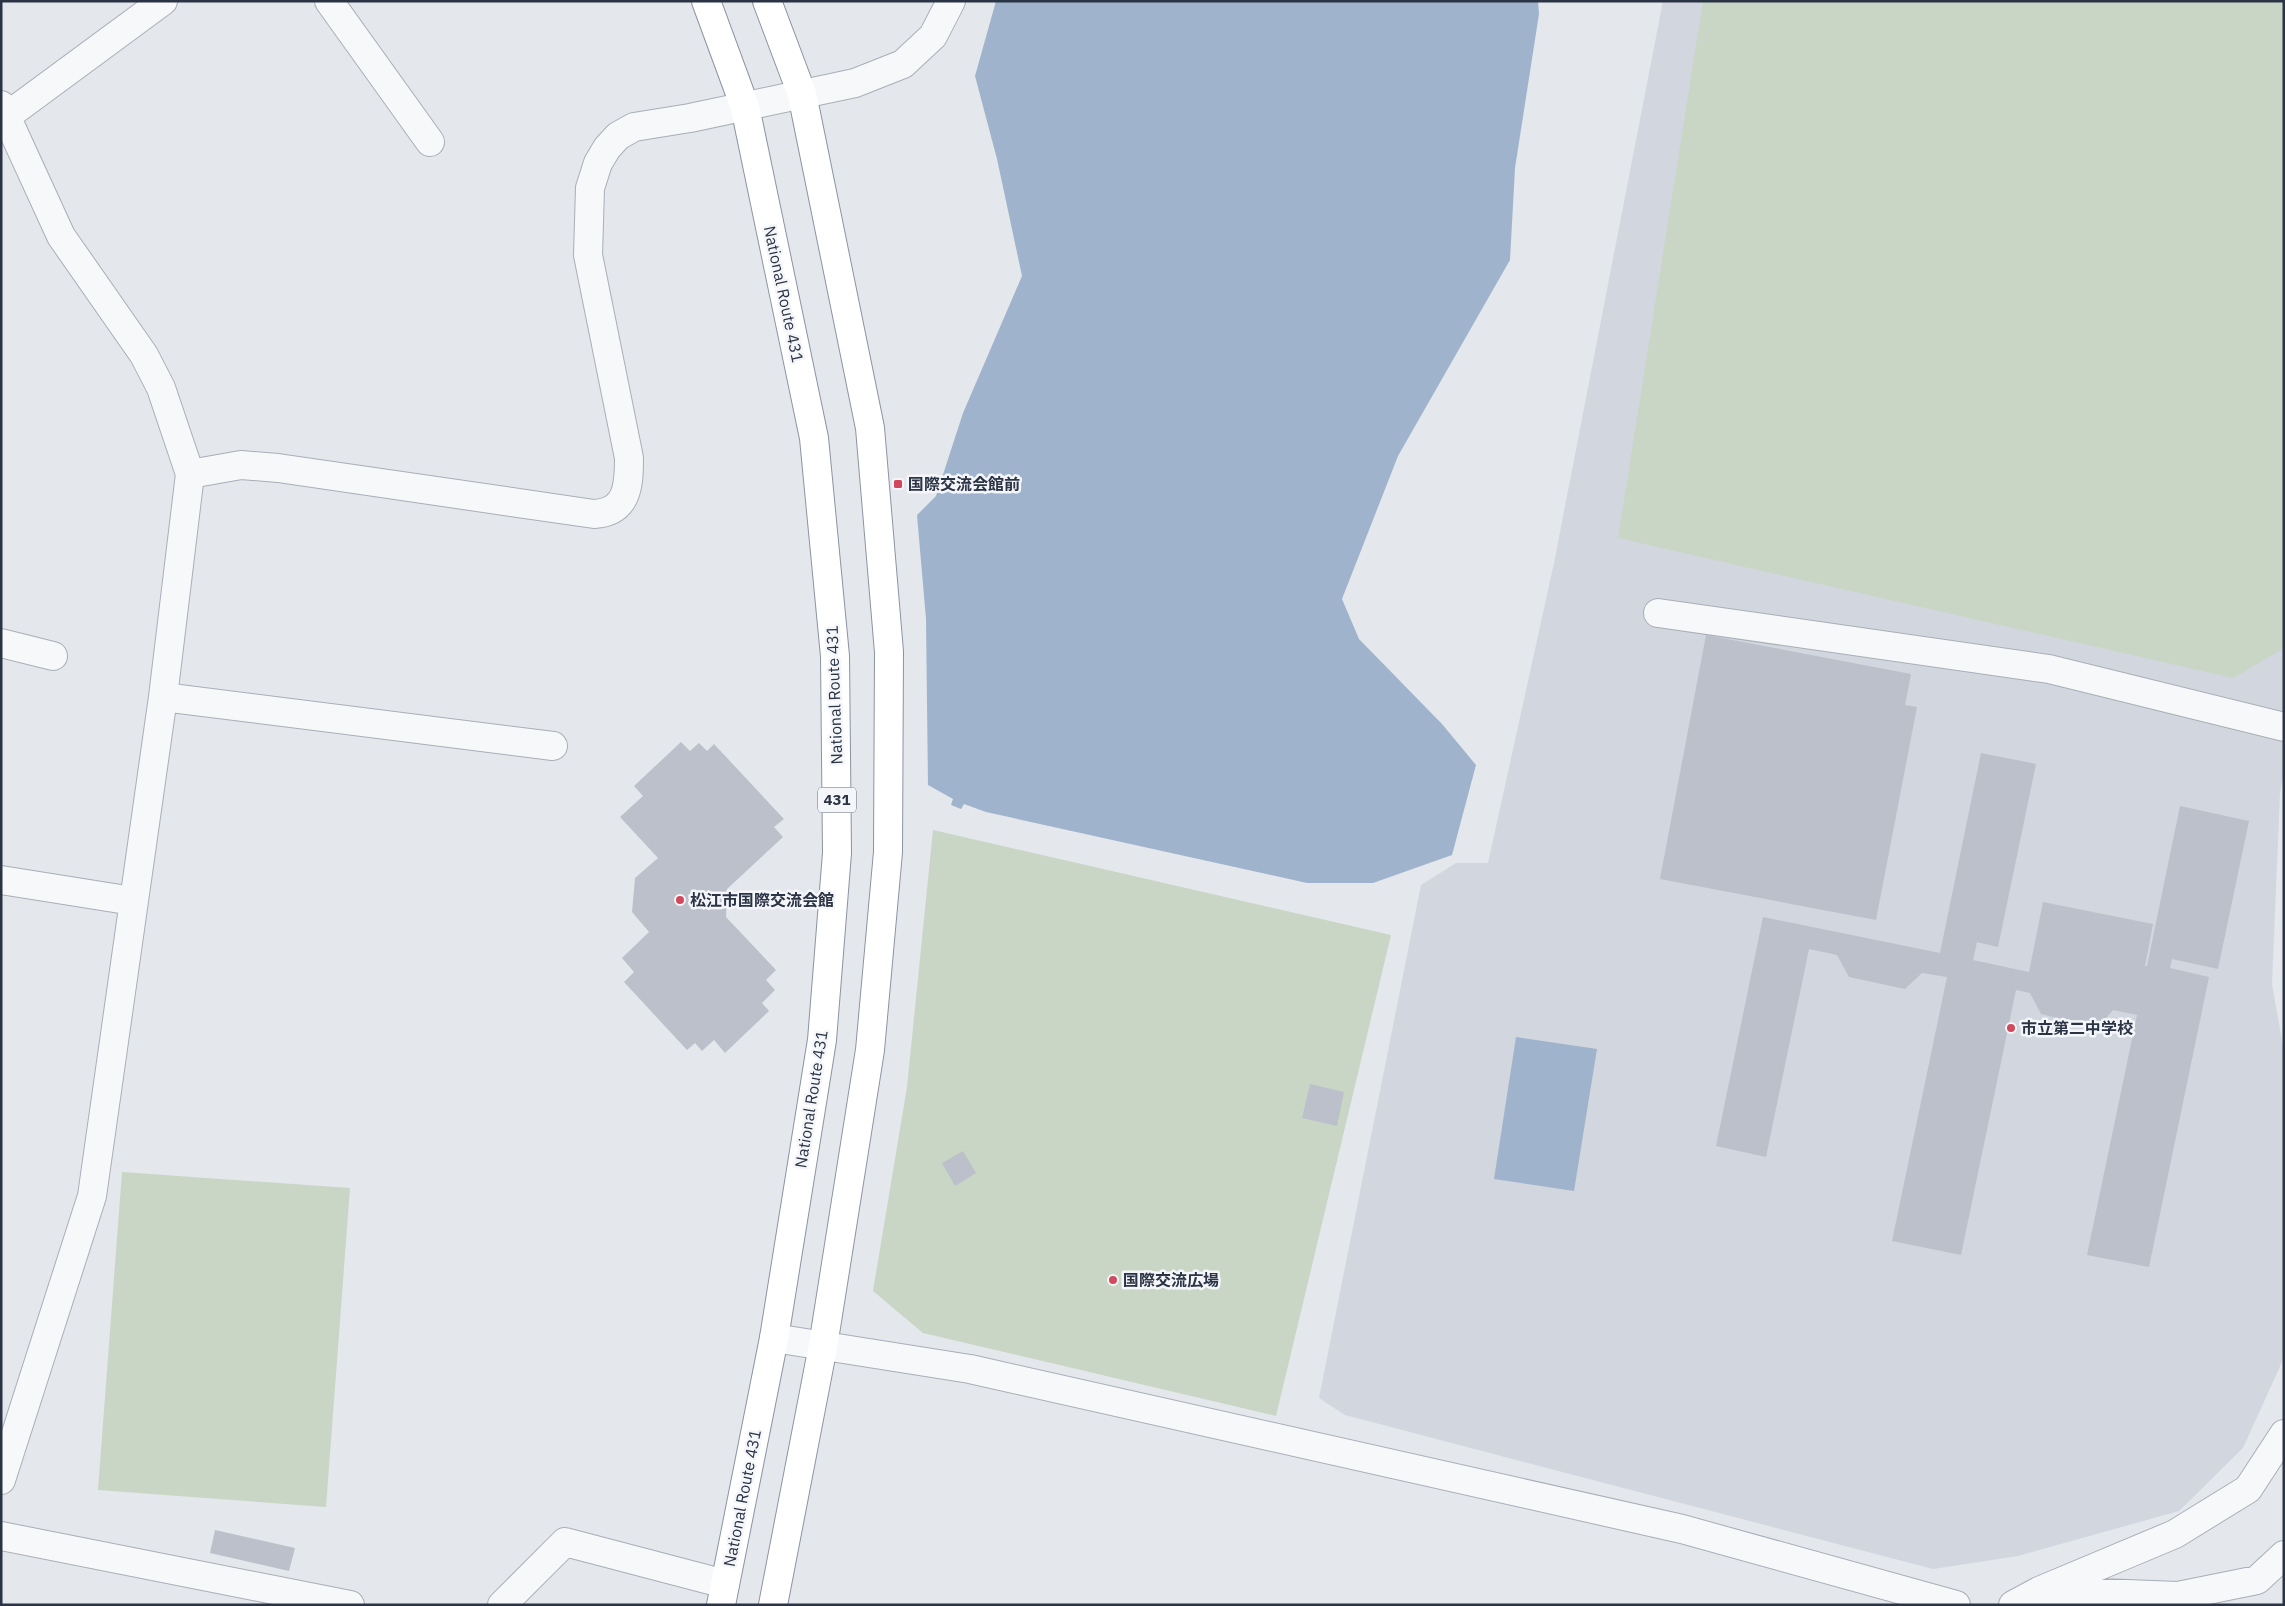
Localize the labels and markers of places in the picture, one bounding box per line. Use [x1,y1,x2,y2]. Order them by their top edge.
place label: 国際交流会館前 [908,474,1020,494]
marker: 国際交流会館前 [892,478,904,490]
place label: 松江市国際交流会館 [690,890,834,910]
marker: 松江市国際交流会館 [674,894,686,906]
place label: 市立第二中学校 [2021,1018,2133,1038]
marker: 市立第二中学校 [2005,1022,2017,1034]
place label: 国際交流広場 [1123,1270,1219,1290]
marker: 国際交流広場 [1107,1274,1119,1286]

